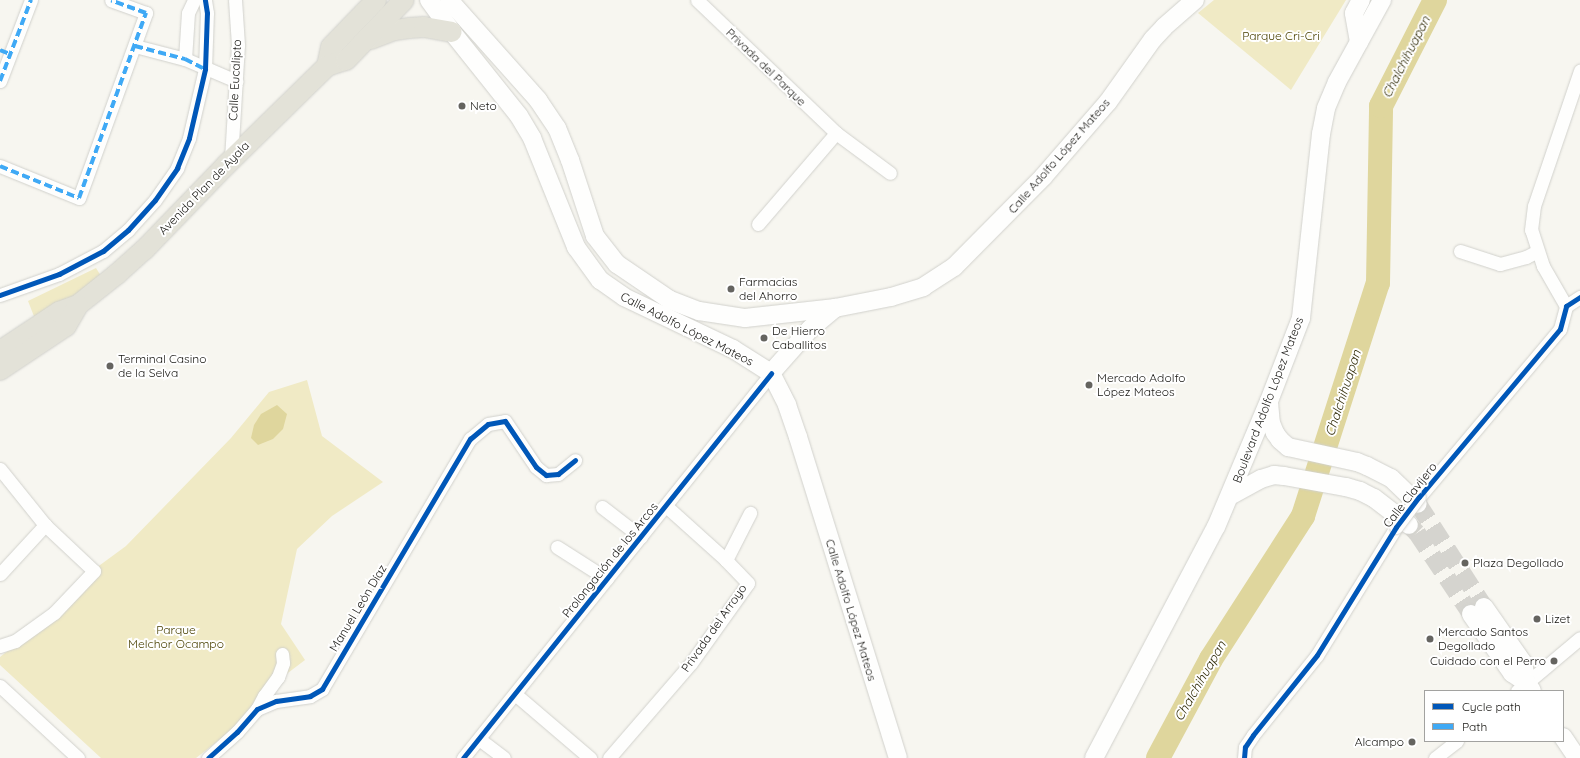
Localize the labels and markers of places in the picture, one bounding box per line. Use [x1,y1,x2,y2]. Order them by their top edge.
place label: Neto [470,99,497,113]
marker: Neto [457,101,467,111]
place label: Farmacias del Ahorro [739,275,797,303]
marker: Farmacias del Ahorro [726,284,736,294]
place label: De Hierro Caballitos [772,324,827,352]
marker: De Hierro Caballitos [759,333,769,343]
place label: Terminal Casino de la Selva [118,352,206,380]
marker: Terminal Casino de la Selva [105,361,115,371]
place label: Mercado Adolfo López Mateos [1097,371,1186,399]
marker: Mercado Adolfo López Mateos [1084,380,1094,390]
place label: Plaza Degollado [1473,556,1564,570]
marker: Plaza Degollado [1460,558,1470,568]
place label: Lizet [1545,612,1570,626]
marker: Lizet [1532,614,1542,624]
place label: Mercado Santos Degollado [1438,625,1528,653]
marker: Mercado Santos Degollado [1425,634,1435,644]
place label: Cuidado con el Perro [1430,654,1546,668]
marker: Cuidado con el Perro [1549,656,1559,666]
place label: Alcampo [1355,735,1404,749]
marker: Alcampo [1407,737,1417,747]

